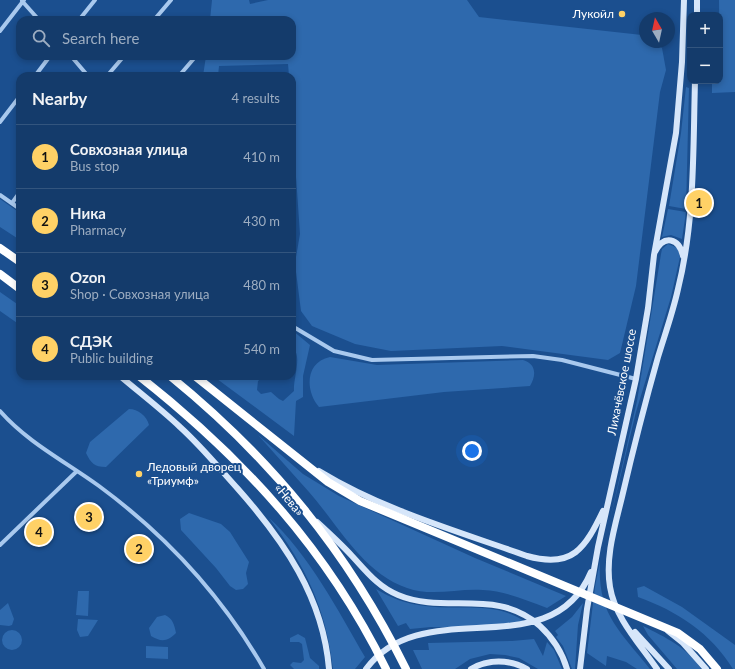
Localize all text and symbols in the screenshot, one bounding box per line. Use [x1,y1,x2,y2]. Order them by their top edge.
place label: Лукойл [572,6,614,21]
marker: Лукойл [617,9,627,19]
north arrow [639,12,675,48]
map controls [687,12,723,84]
button: + [687,12,723,48]
search box [16,16,296,60]
icon: search [30,27,52,49]
text: Search here [62,29,139,47]
button: − [687,48,723,84]
text: Nearby [32,88,87,109]
text: 4 results [232,90,280,106]
text: Совхозная улица [70,140,188,158]
text: 1 [41,149,49,165]
text: 410 m [243,149,280,165]
text: Bus stop [70,158,119,174]
pin: 1 [686,188,712,218]
text: Ника [70,204,106,222]
text: 2 [41,213,49,229]
text: 430 m [243,213,280,229]
text: Pharmacy [70,222,126,238]
text: Ozon [70,268,106,286]
text: 3 [41,277,49,293]
text: 480 m [243,277,280,293]
text: Shop · Совхозная улица [70,286,209,302]
street label: Лихачёвское шоссе [604,327,639,437]
text: СДЭК [70,332,113,350]
text: 4 [41,341,49,357]
text: 540 m [243,341,280,357]
text: Public building [70,350,153,366]
your location [462,441,482,461]
place label: Ледовый дворец «Триумф» [146,459,242,488]
marker: Ледовый дворец «Триумф» [134,469,144,479]
street label: «Нева» [272,480,307,519]
pin: 3 [76,502,102,532]
pin: 4 [26,517,52,547]
pin: 2 [126,534,152,564]

